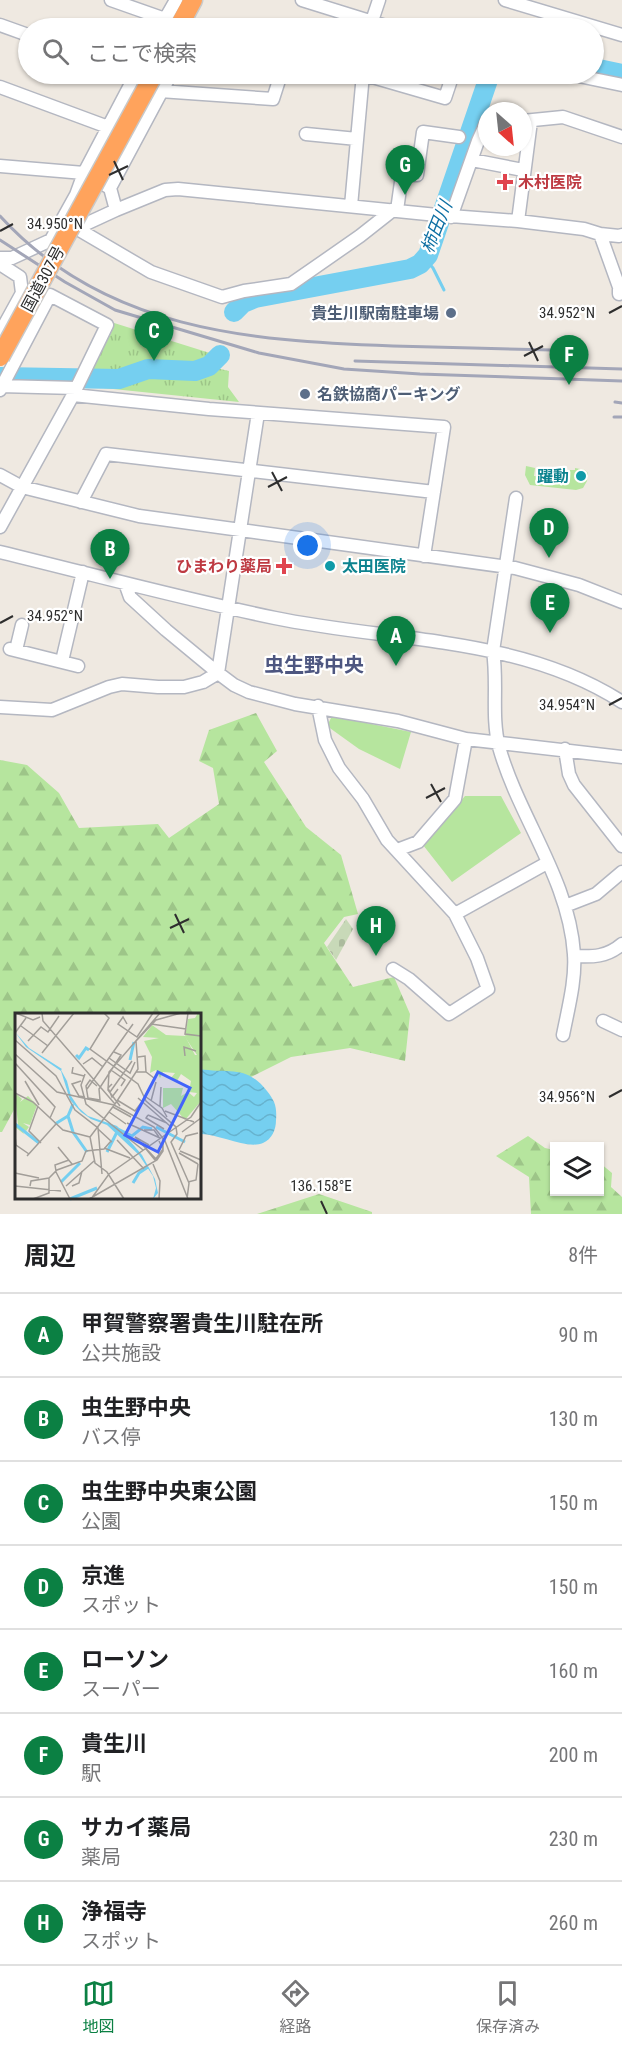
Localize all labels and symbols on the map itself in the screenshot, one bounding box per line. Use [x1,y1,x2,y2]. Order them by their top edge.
north arrow [478,102,532,156]
pin: G [386,146,424,195]
marker: 木村医院 [496,173,514,191]
place label: 木村医院 [518,173,582,192]
water label: 柿田川 [416,196,457,256]
text: 34.950°N [27,215,83,233]
street label: 国道307号 [18,243,68,315]
place label: 貴生川駅南駐車場 [311,304,439,323]
text: 34.952°N [539,304,595,322]
marker: 貴生川駅南駐車場 [444,306,458,320]
pin: C [134,312,174,361]
pin: F [550,336,588,385]
place label: 名鉄協商パーキング [317,385,461,404]
marker: 名鉄協商パーキング [298,387,312,401]
place label: 躍動 [537,467,569,486]
marker: 躍動 [574,469,588,483]
pin: D [530,508,568,558]
pin: B [90,530,130,579]
your location [293,531,322,560]
place label: ひまわり薬局 [176,557,272,576]
place label: 太田医院 [342,557,406,576]
marker: ひまわり薬局 [277,559,291,573]
marker: 太田医院 [323,559,337,573]
pin: E [530,584,570,633]
text: 34.952°N [27,607,83,625]
pin: A [376,616,416,666]
district label: 虫生野中央 [264,653,364,677]
text: 34.954°N [539,696,595,714]
pin: H [356,906,395,956]
inset map [15,1013,201,1199]
text: 34.956°N [539,1088,595,1106]
text: 136.158°E [290,1177,352,1195]

